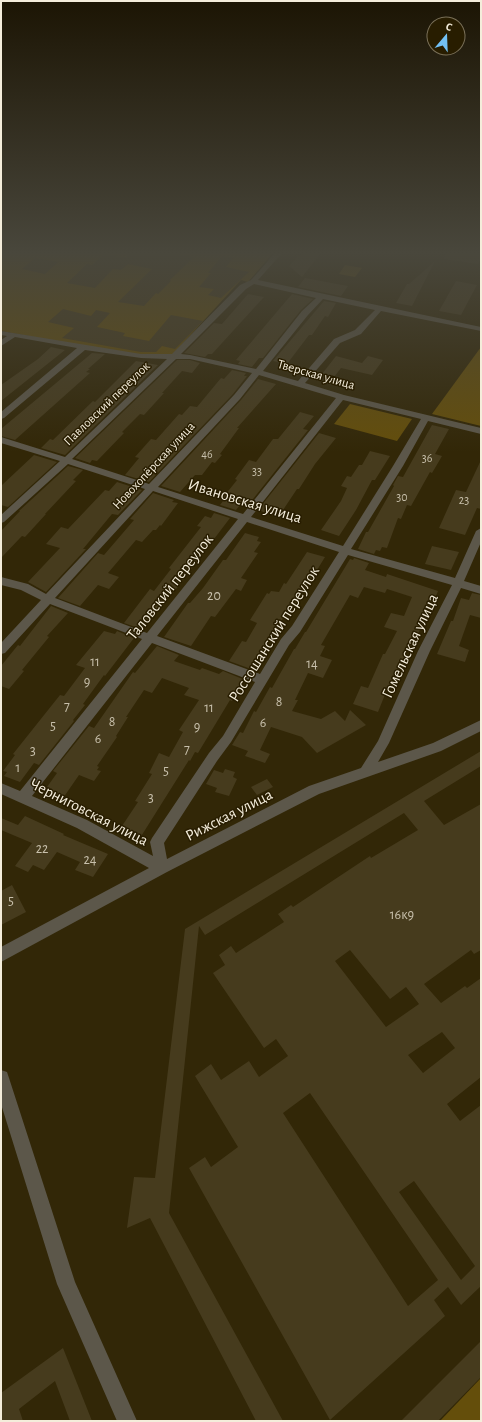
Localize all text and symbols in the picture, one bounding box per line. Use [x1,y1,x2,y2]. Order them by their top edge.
north arrow [426,16,466,56]
text: С [444,21,454,33]
street label: Тверская улица [276,358,356,392]
street label: Павловский переулок [61,360,153,448]
street label: Новохопёрская улица [110,420,198,512]
house number: 46 [201,448,213,460]
house number: 36 [422,452,433,464]
house number: 33 [252,465,262,477]
street label: Ивановская улица [186,476,304,527]
house number: 30 [396,491,408,503]
house number: 23 [459,494,469,506]
street label: Таловский переулок [124,531,217,644]
street label: Россошанский переулок [226,563,323,705]
house number: 20 [207,589,221,603]
street label: Гомельская улица [379,591,442,701]
house number: 11 [90,655,100,669]
house number: 14 [306,657,318,671]
house number: 9 [84,675,90,689]
house number: 8 [276,695,282,709]
house number: 7 [64,699,70,713]
house number: 11 [204,701,214,715]
house number: 8 [109,715,115,729]
house number: 6 [260,716,266,730]
house number: 5 [50,719,56,733]
house number: 9 [194,720,200,734]
house number: 6 [95,732,101,746]
house number: 7 [184,742,190,756]
house number: 3 [30,744,36,758]
house number: 1 [16,761,20,775]
house number: 5 [163,764,169,778]
street label: Черниговская улица [27,775,151,850]
street label: Рижская улица [183,786,276,845]
house number: 3 [148,791,154,805]
house number: 22 [36,842,48,856]
house number: 24 [83,853,97,867]
house number: 5 [8,894,14,908]
house number: 16к9 [390,908,414,922]

